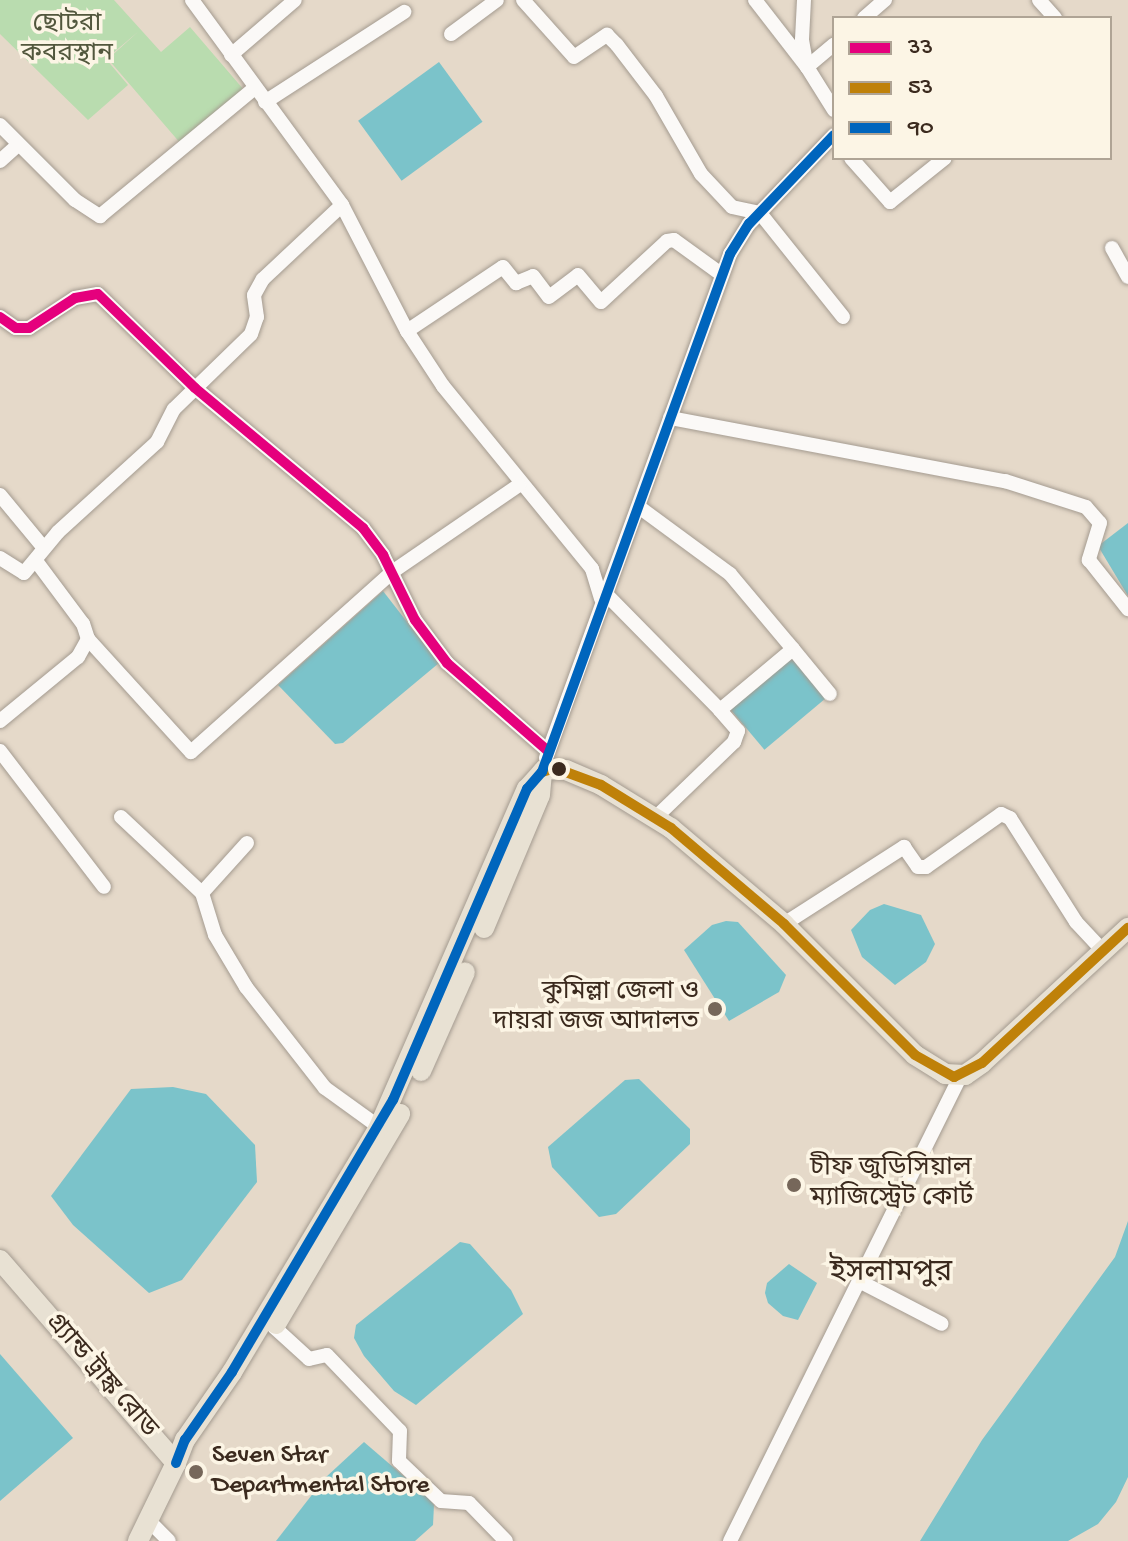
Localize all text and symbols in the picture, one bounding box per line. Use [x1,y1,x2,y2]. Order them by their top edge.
park label: ছোটরা কবরস্থান [21,10,113,72]
legend [832,16,1112,160]
text: 33 [908,34,933,63]
text: 53 [908,74,933,103]
text: 90 [908,114,934,143]
unlabelled marker [551,761,567,777]
place label: কুমিল্লা জেলা ও দায়রা জজ আদালত [493,978,699,1040]
marker: কুমিল্লা জেলা ও দায়রা জজ আদালত [706,1000,724,1018]
place label: চীফ জুডিসিয়াল ম্যাজিস্ট্রেট কোর্ট [810,1154,973,1216]
marker: চীফ জুডিসিয়াল ম্যাজিস্ট্রেট কোর্ট [785,1176,803,1194]
district label: ইসলামপুর [830,1257,952,1293]
street label: গ্র্যান্ড ট্রাঙ্ক রোড [38,1308,162,1446]
place label: Seven Star Departmental Store [212,1441,429,1502]
marker: Seven Star Departmental Store [187,1463,205,1481]

